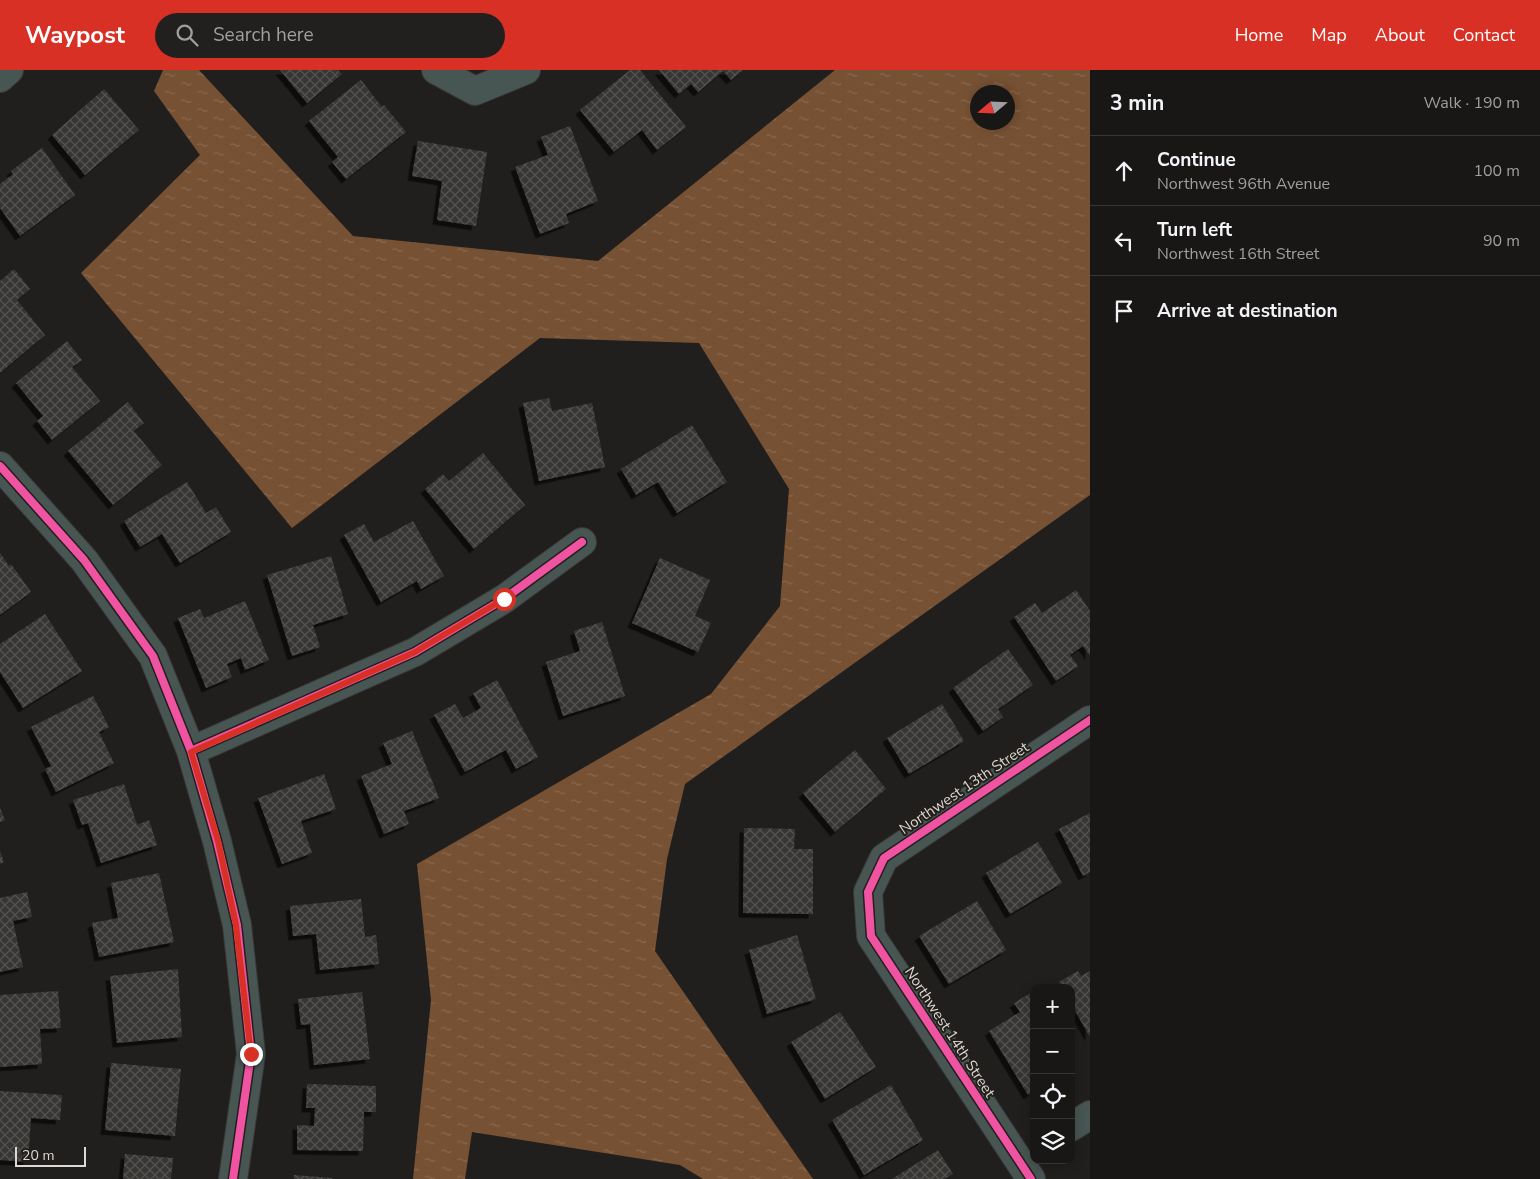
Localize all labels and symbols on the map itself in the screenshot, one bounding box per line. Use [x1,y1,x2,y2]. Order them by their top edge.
north arrow [970,85,1015,130]
route start [493,588,516,611]
street label: Northwest 13th Street [895,737,1033,839]
street label: Northwest 14th Street [900,963,1000,1102]
route end [240,1043,263,1066]
scale bar [15,1144,86,1167]

